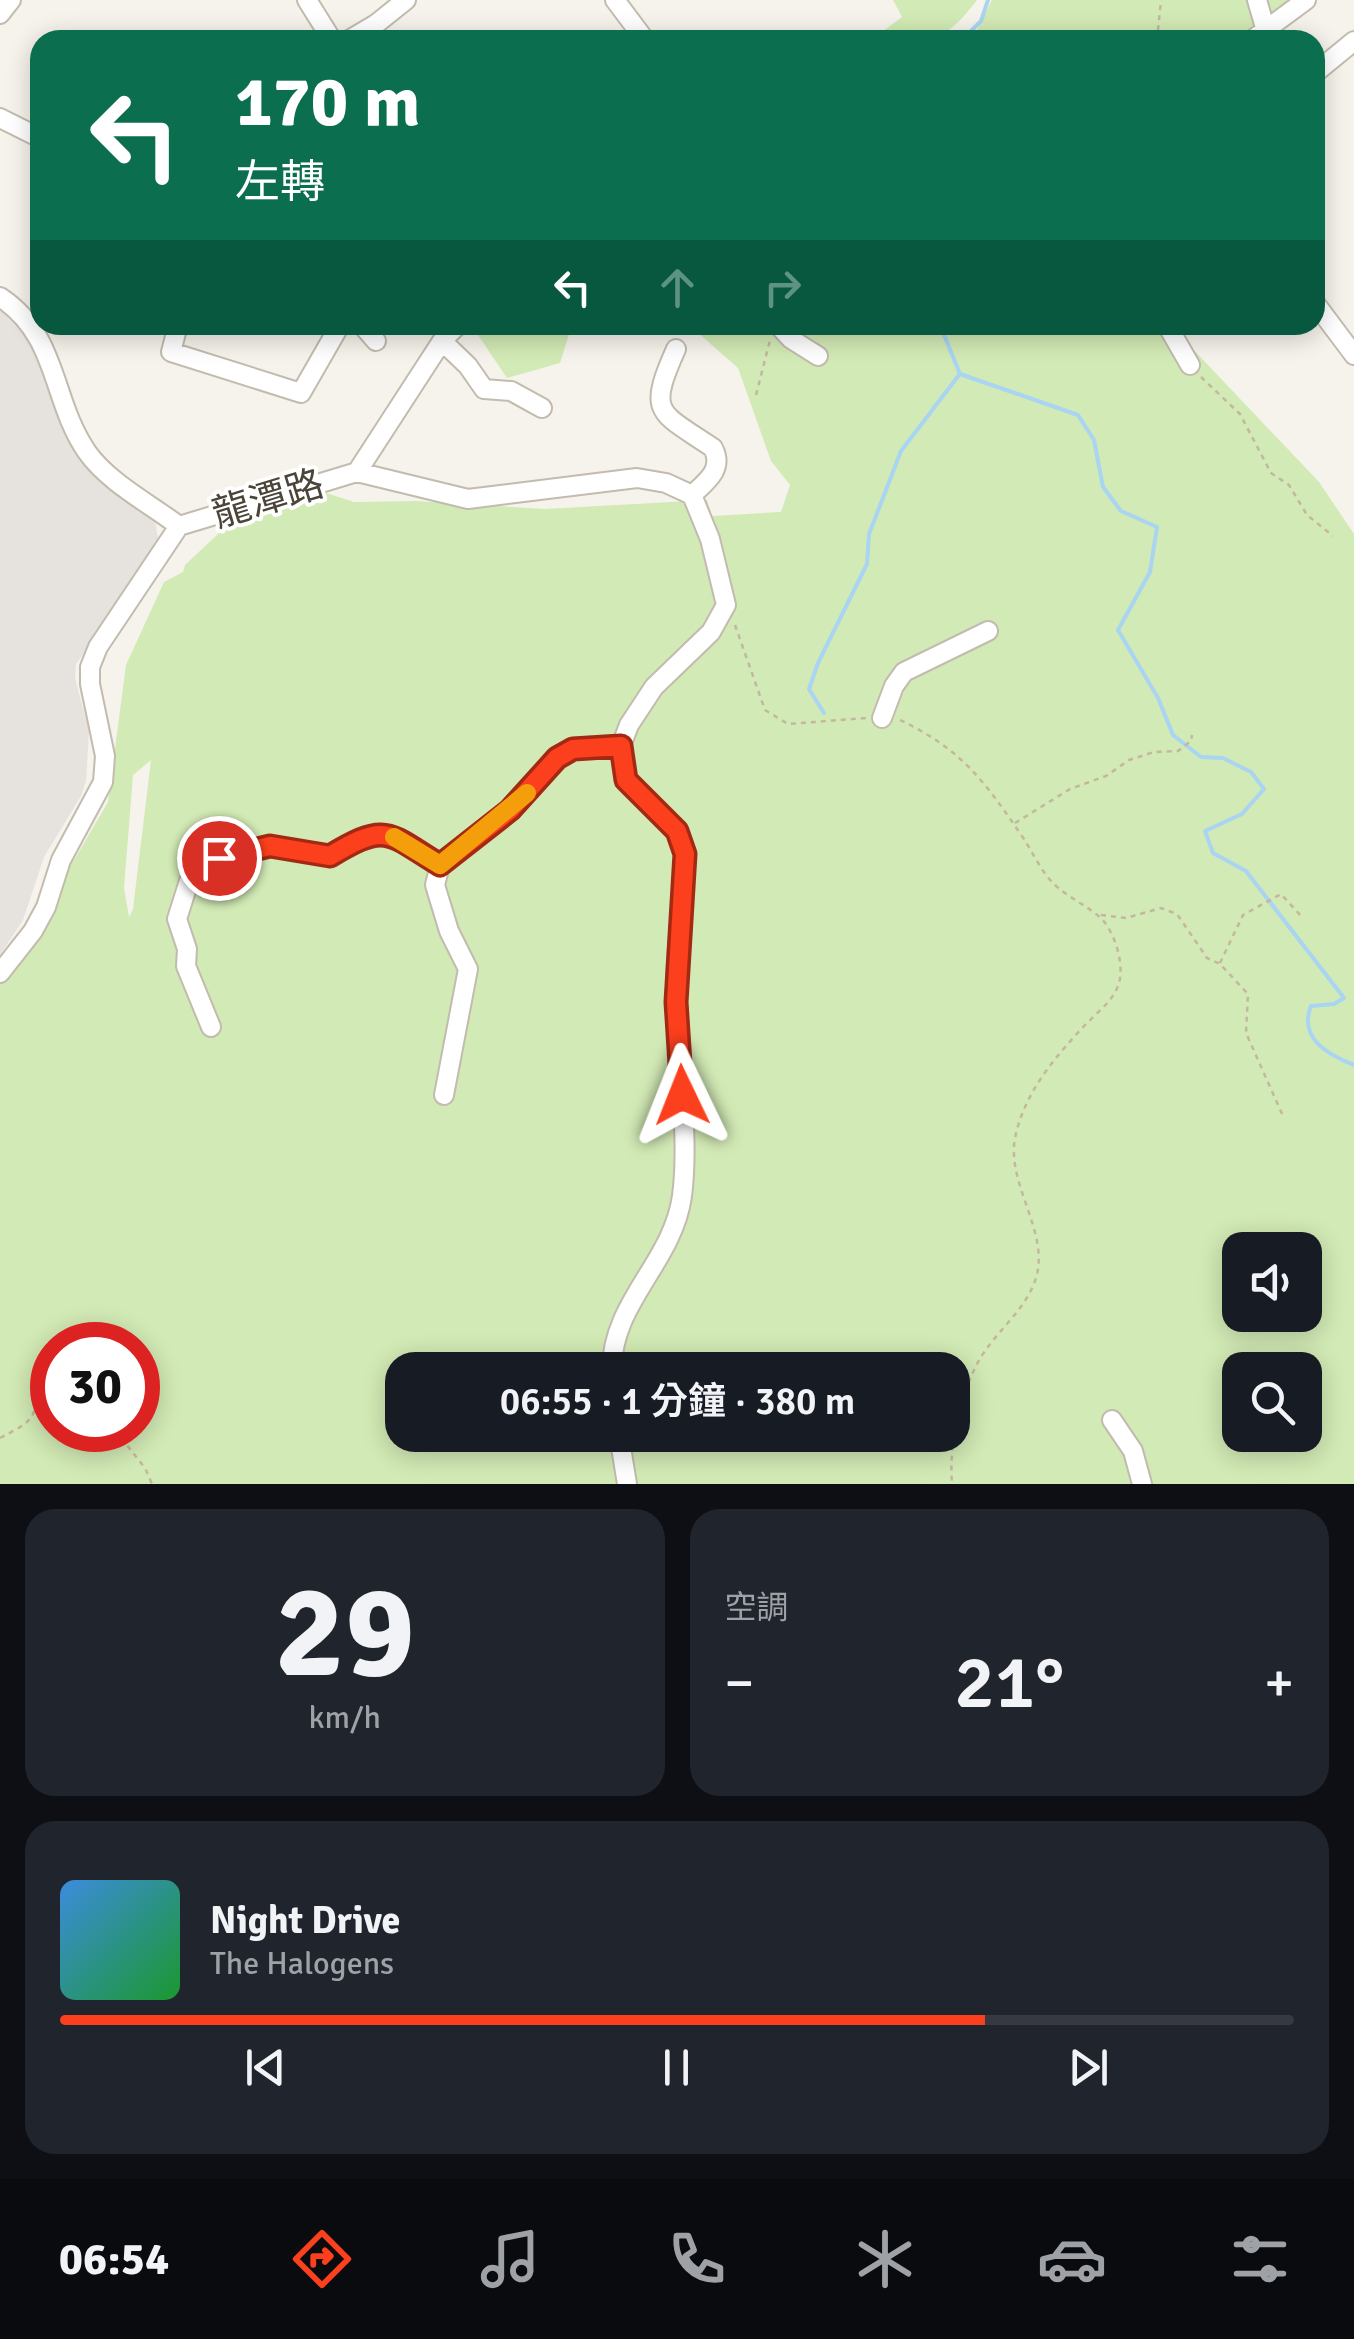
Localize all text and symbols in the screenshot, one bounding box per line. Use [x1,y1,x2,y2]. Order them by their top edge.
text: 170 m [235,59,420,145]
icon: left [70,70,200,200]
text: 左轉 [235,155,325,210]
icon: left [545,260,600,315]
icon: ahead [650,260,705,315]
icon: right [755,260,810,315]
street label: 龍潭路 [207,460,329,538]
pin [177,816,262,901]
icon: arrive [192,831,247,886]
position arrow [630,1043,734,1147]
map controls [1222,1232,1322,1452]
button: sound [1222,1232,1322,1332]
speed limit sign: 30 [30,1322,160,1452]
button: search [1222,1352,1322,1452]
text: 06:55 · 1 分鐘 · 380 m [500,1378,855,1425]
text: 29 [275,1553,415,1713]
text: 空調 [725,1588,789,1627]
text: 21° [954,1636,1064,1729]
text: − [725,1649,754,1717]
text: + [1264,1649,1294,1717]
text: km/h [309,1698,381,1737]
text: Night Drive [210,1897,400,1944]
text: The Halogens [210,1944,394,1983]
icon: previous [238,2040,293,2095]
icon: pause [649,2040,704,2095]
icon: next [1061,2040,1116,2095]
icon: directions [287,2224,357,2294]
icon: music [475,2224,545,2294]
icon: phone [662,2224,732,2294]
icon: climate [850,2224,920,2294]
icon: car [1037,2224,1107,2294]
icon: filters [1225,2224,1295,2294]
text: 06:54 [59,2232,169,2287]

